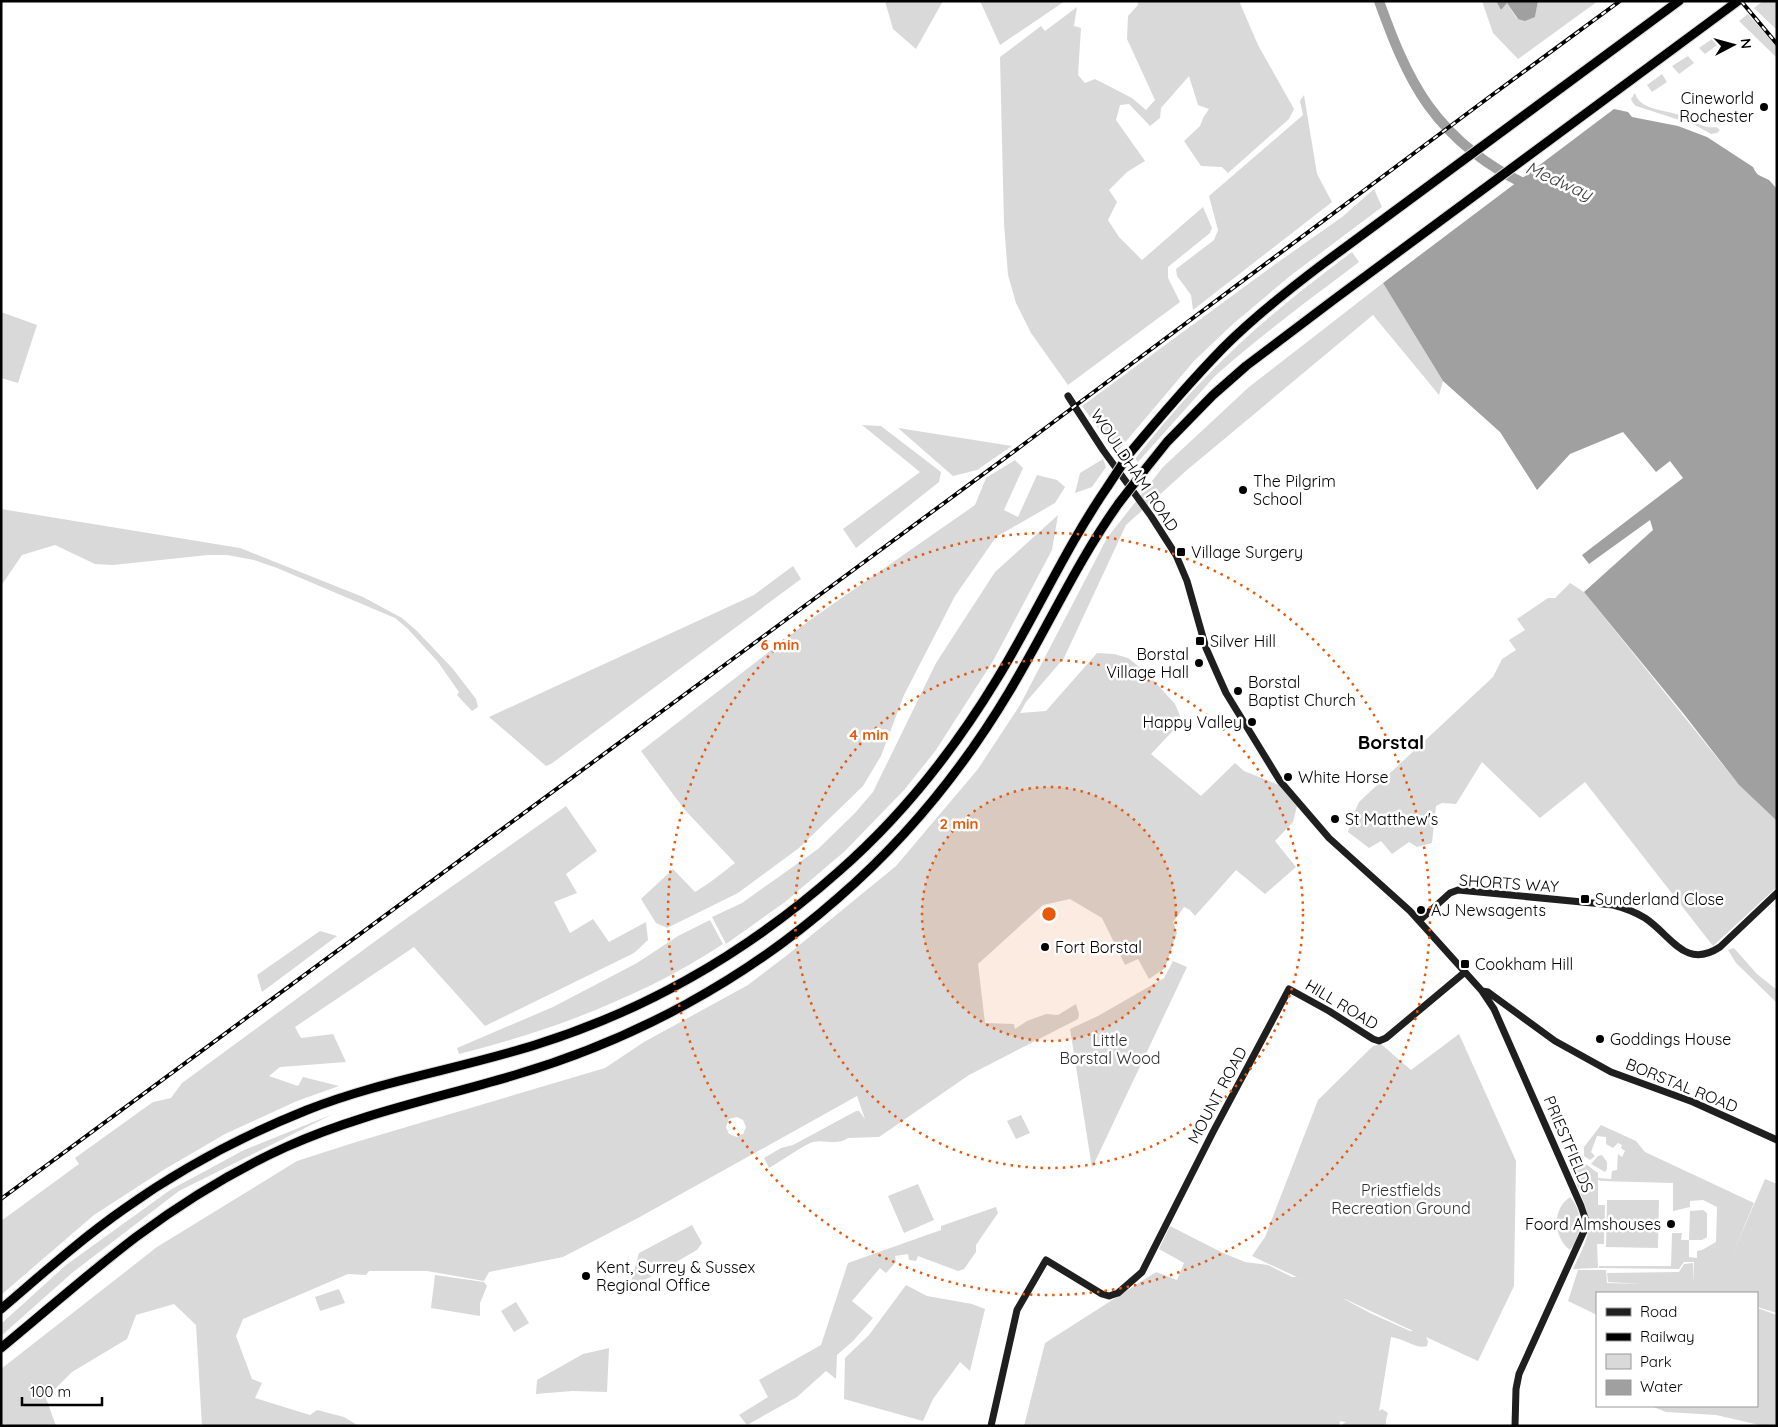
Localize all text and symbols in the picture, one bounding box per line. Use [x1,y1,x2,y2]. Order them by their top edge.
north arrow [1708,20,1758,70]
text: N [1736,38,1755,50]
place label: Cineworld Rochester [1679,88,1754,126]
marker: Cineworld Rochester [1758,101,1770,113]
water label: Medway [1522,156,1598,206]
street label: WOULDHAM ROAD [1087,405,1183,535]
place label: The Pilgrim School [1253,471,1336,509]
marker: The Pilgrim School [1237,484,1249,496]
place label: Village Surgery [1191,542,1303,562]
marker: Village Surgery [1175,546,1187,558]
place label: Silver Hill [1210,631,1276,651]
text: 6 min [761,635,799,654]
marker: Silver Hill [1194,635,1206,647]
place label: Borstal Village Hall [1106,644,1189,682]
marker: Borstal Village Hall [1193,657,1205,669]
place label: Borstal Baptist Church [1248,672,1356,710]
marker: Borstal Baptist Church [1232,685,1244,697]
place label: Happy Valley [1143,712,1242,732]
marker: Happy Valley [1246,716,1258,728]
text: 4 min [849,725,889,744]
district label: Borstal [1358,730,1424,754]
place label: White Horse [1298,767,1389,787]
marker: White Horse [1282,771,1294,783]
place label: St Matthew's [1345,809,1438,829]
marker: St Matthew's [1329,813,1341,825]
text: 2 min [939,814,979,833]
street label: SHORTS WAY [1458,870,1560,896]
place label: Sunderland Close [1595,889,1724,909]
marker: Sunderland Close [1579,893,1591,905]
place label: AJ Newsagents [1431,900,1546,920]
marker: AJ Newsagents [1415,904,1427,916]
centre of rings [1040,905,1058,923]
place label: Fort Borstal [1055,937,1142,957]
marker: Fort Borstal [1039,941,1051,953]
place label: Cookham Hill [1475,954,1573,974]
marker: Cookham Hill [1459,958,1471,970]
street label: HILL ROAD [1302,974,1382,1034]
place label: Goddings House [1610,1029,1731,1049]
park label: Little Borstal Wood [1059,1030,1161,1068]
marker: Goddings House [1594,1033,1606,1045]
street label: MOUNT ROAD [1183,1043,1251,1147]
street label: BORSTAL ROAD [1623,1053,1741,1117]
street label: PRIESTFIELDS [1540,1093,1598,1195]
park label: Priestfields Recreation Ground [1331,1180,1471,1218]
place label: Foord Almshouses [1525,1214,1661,1234]
marker: Foord Almshouses [1665,1218,1677,1230]
place label: Kent, Surrey & Sussex Regional Office [596,1257,755,1295]
marker: Kent, Surrey & Sussex Regional Office [580,1270,592,1282]
legend [1596,1292,1758,1407]
text: Road [1640,1302,1677,1321]
text: Railway [1640,1327,1695,1346]
text: Park [1640,1352,1672,1371]
scale bar [22,1374,102,1406]
text: Water [1640,1377,1683,1396]
text: 100 m [30,1382,71,1401]

